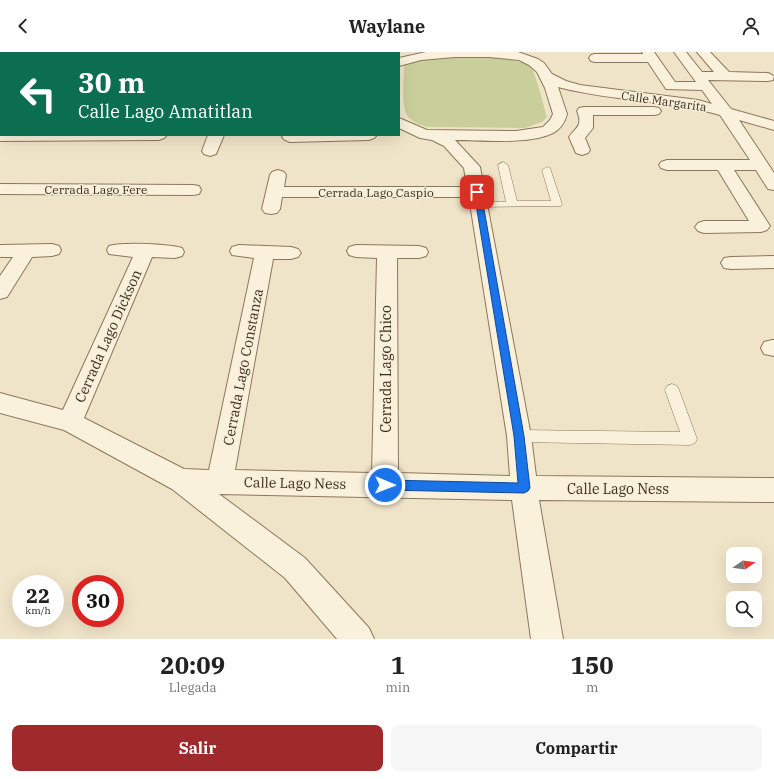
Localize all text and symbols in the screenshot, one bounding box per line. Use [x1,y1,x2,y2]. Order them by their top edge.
icon: back [12,15,34,37]
text: Waylane [349,15,425,38]
icon: person [740,15,762,37]
text: 30 m [78,64,145,101]
icon: left [12,68,64,120]
street label: Calle Margarita [620,88,708,114]
text: Calle Lago Amatitlan [78,100,253,123]
pin [460,175,494,209]
icon: arrive [466,181,488,203]
street label: Cerrada Lago Fere [45,182,147,197]
street label: Cerrada Lago Caspio [318,185,434,200]
street label: Cerrada Lago Dickson [71,267,145,405]
street label: Cerrada Lago Constanza [219,287,267,447]
street label: Cerrada Lago Chico [377,305,395,433]
position arrow [364,464,406,506]
street label: Calle Lago Ness [244,473,346,493]
street label: Calle Lago Ness [567,480,669,498]
north arrow [726,547,762,583]
map controls [726,547,762,627]
speed limit sign: 30 [72,575,124,627]
text: 22 [26,582,50,609]
button: search [726,591,762,627]
text: km/h [25,604,51,617]
text: 20:09 [160,649,225,681]
text: 1 [391,649,405,681]
text: 150 [571,649,614,681]
text: Llegada [169,679,217,696]
text: min [385,679,410,696]
text: m [586,679,598,696]
button: Salir [12,725,383,771]
button: Compartir [391,725,762,771]

